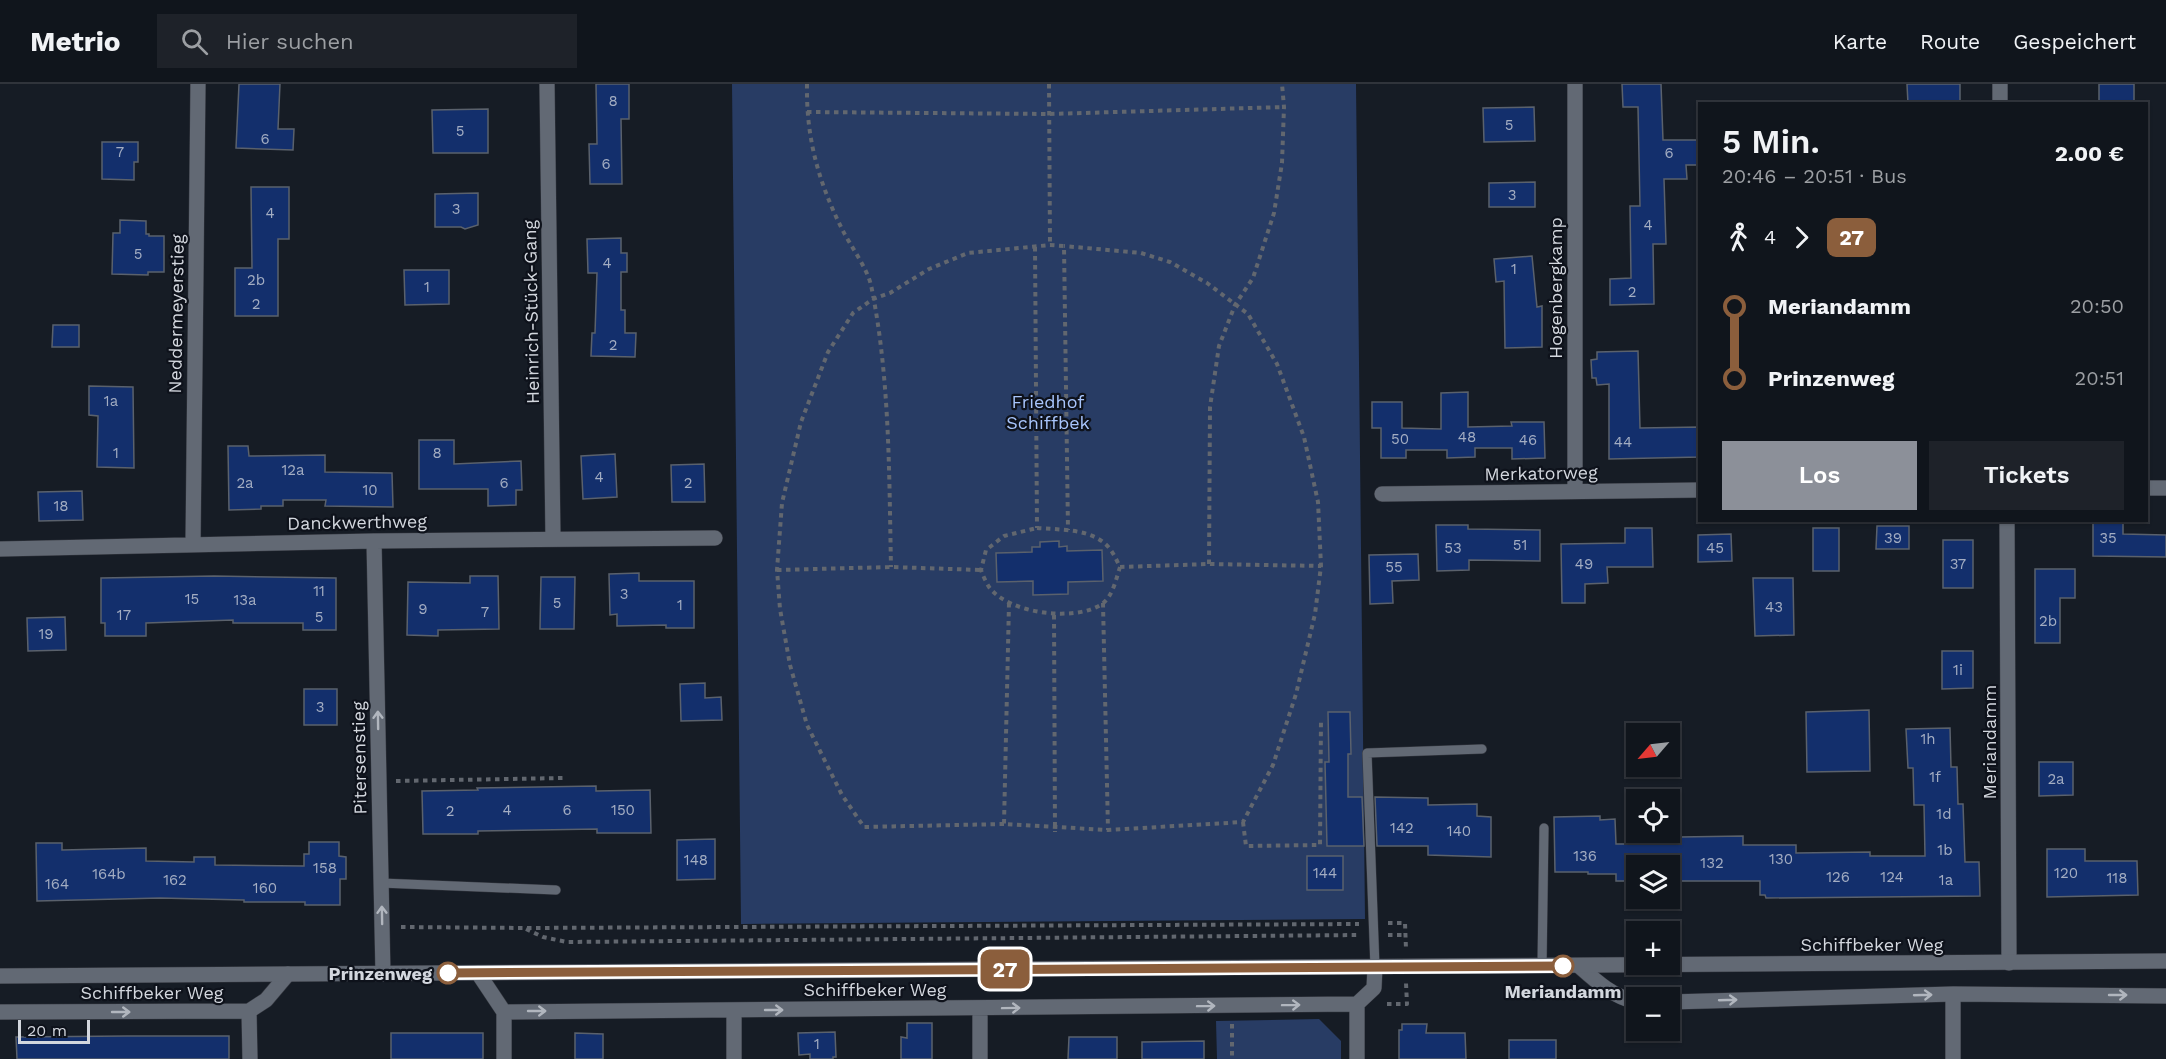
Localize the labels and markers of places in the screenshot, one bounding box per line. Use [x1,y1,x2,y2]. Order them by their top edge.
marker: Meriandamm [1552,955,1574,977]
marker: Prinzenweg [437,962,459,984]
place label: Prinzenweg [329,963,433,984]
place label: Meriandamm [1505,981,1621,1002]

